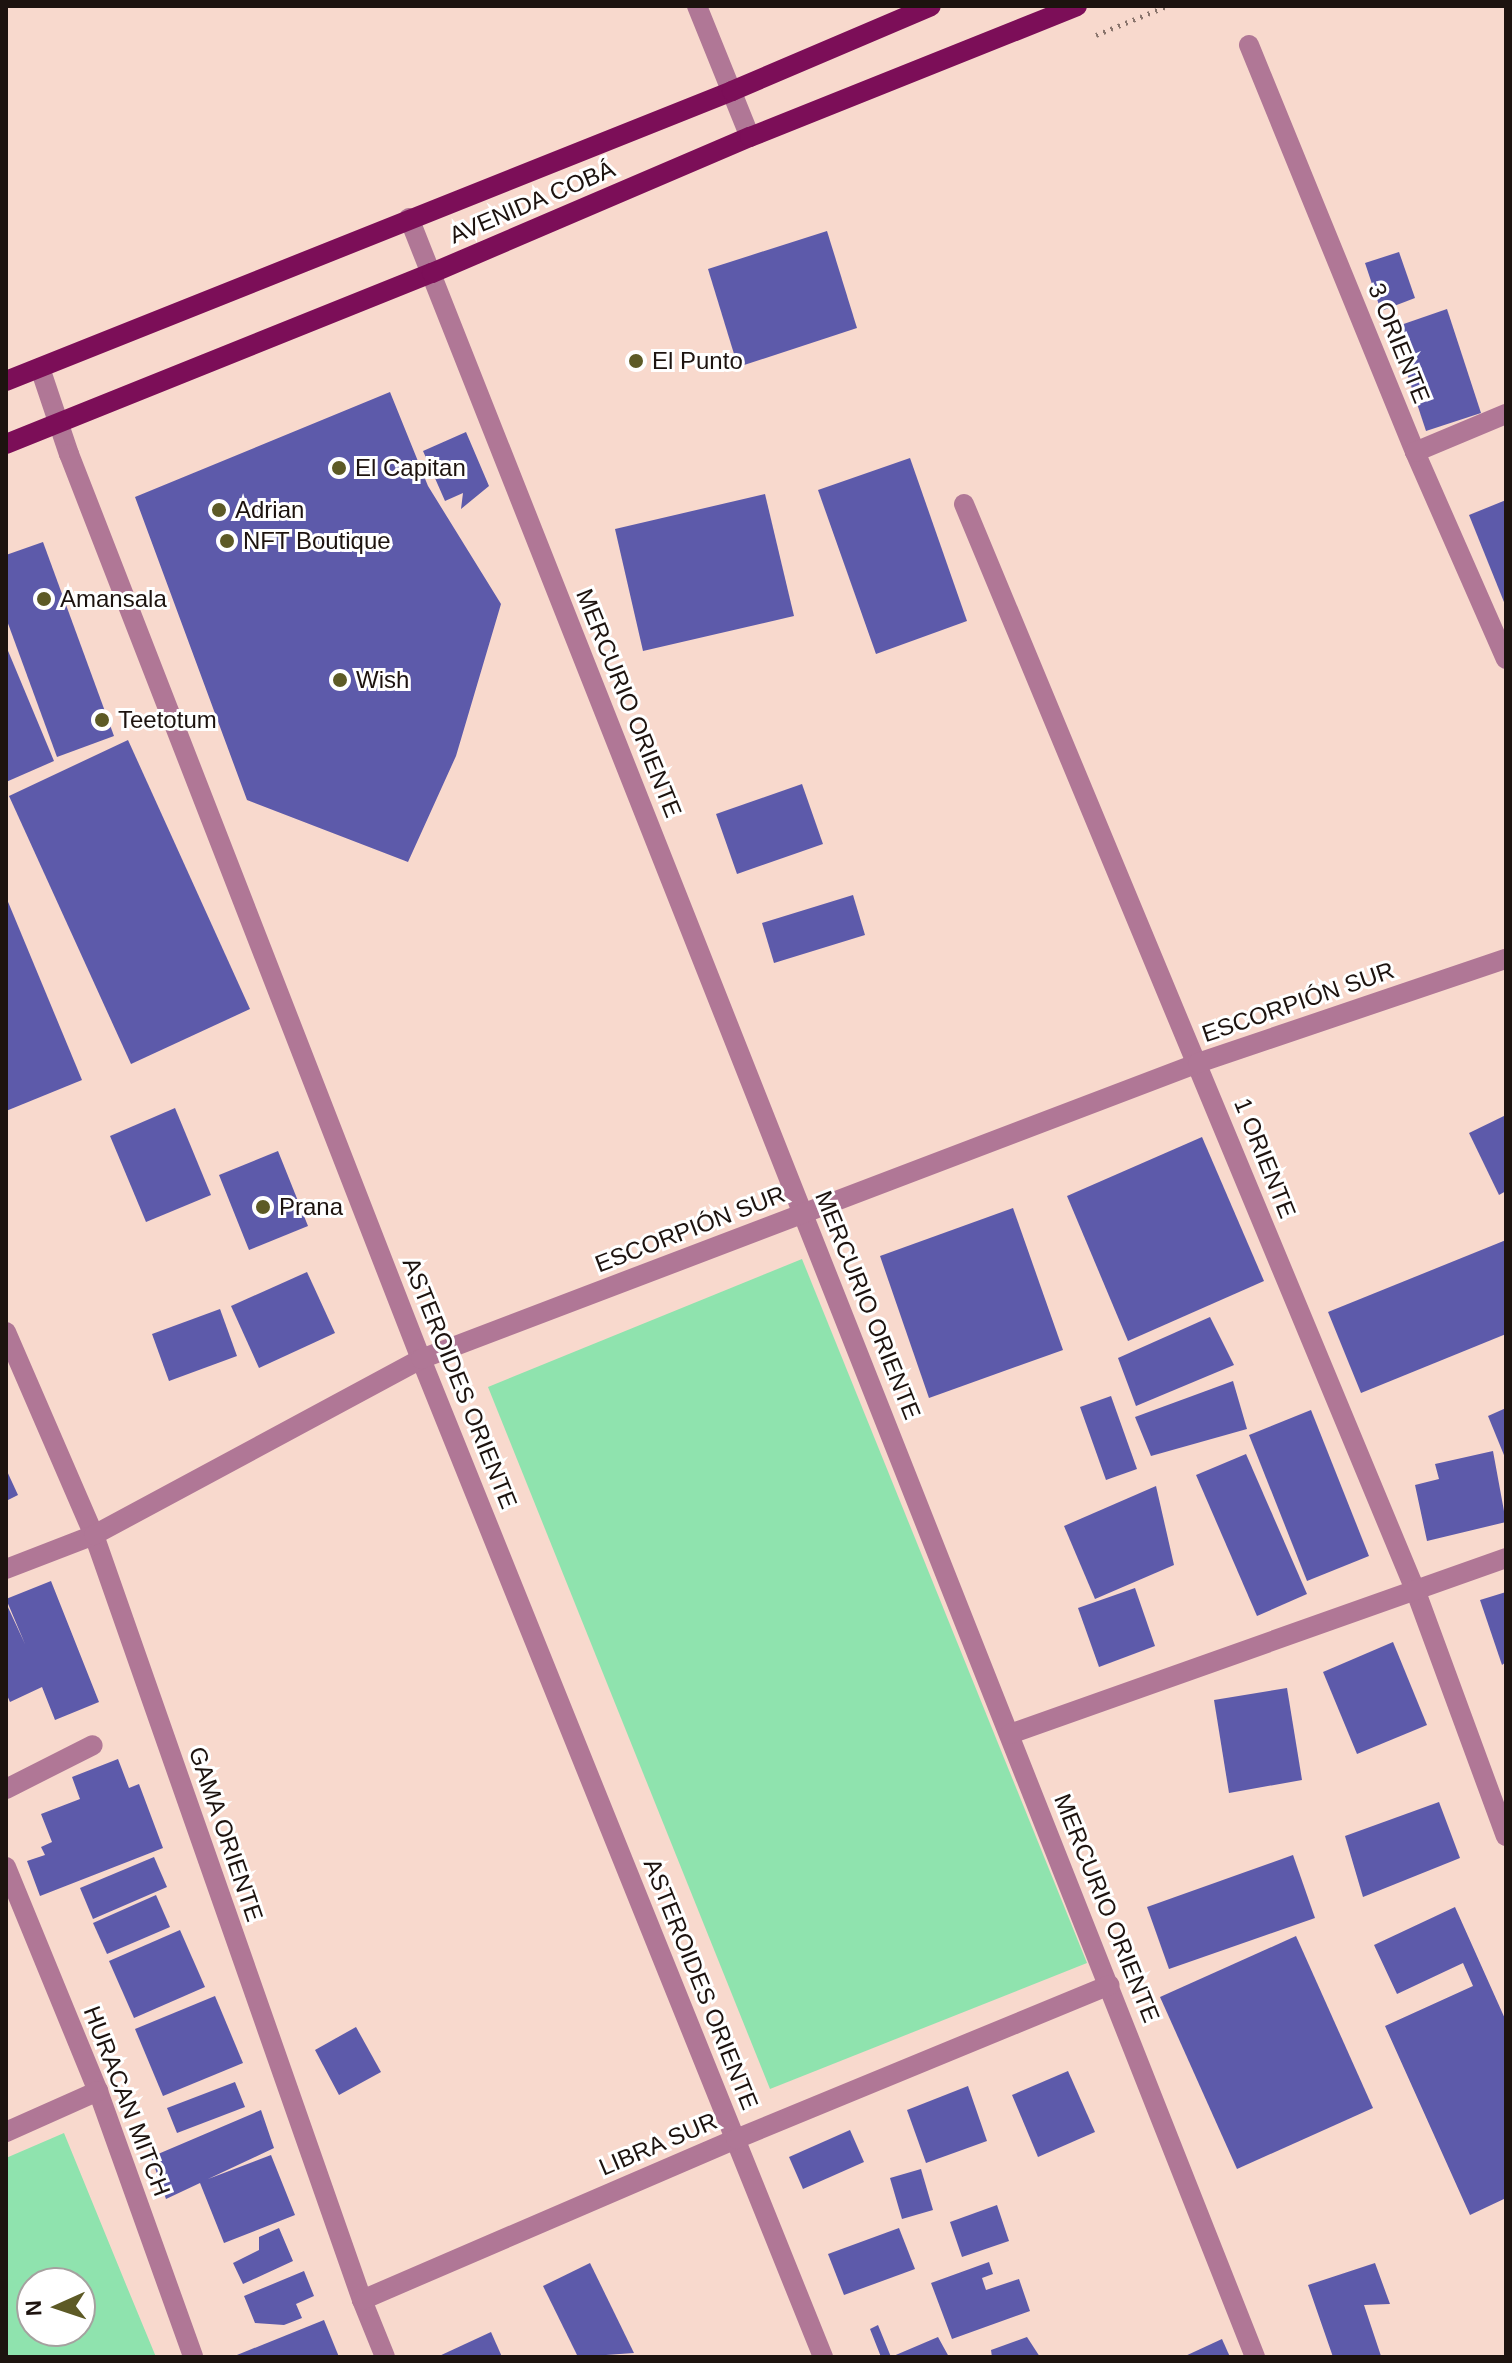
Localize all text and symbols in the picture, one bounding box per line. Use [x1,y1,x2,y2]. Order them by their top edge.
street label: AVENIDA COBÁ [444,154,620,250]
street label: 3 ORIENTE [1362,279,1436,407]
place label: El Punto [652,347,743,375]
marker: El Punto [627,352,645,370]
place label: El Capitan [355,454,466,482]
marker: El Capitan [330,459,348,477]
place label: Adrian [235,496,304,524]
marker: Adrian [210,501,228,519]
place label: NFT Boutique [243,527,391,555]
marker: NFT Boutique [218,532,236,550]
street label: MERCURIO ORIENTE [570,584,688,822]
place label: Amansala [60,585,167,613]
marker: Amansala [35,590,53,608]
place label: Wish [356,666,409,694]
marker: Wish [331,671,349,689]
place label: Teetotum [118,706,217,734]
marker: Teetotum [93,711,111,729]
street label: ESCORPIÓN SUR [1198,956,1398,1048]
street label: 1 ORIENTE [1228,1094,1302,1222]
street label: ESCORPIÓN SUR [591,1179,789,1279]
street label: MERCURIO ORIENTE [809,1186,927,1424]
place label: Prana [279,1193,343,1221]
marker: Prana [254,1198,272,1216]
street label: ASTEROIDES ORIENTE [396,1253,524,1513]
street label: GAMA ORIENTE [182,1742,270,1926]
street label: MERCURIO ORIENTE [1048,1789,1166,2027]
street label: ASTEROIDES ORIENTE [637,1854,765,2114]
street label: HURACAN MITCH [77,2002,177,2200]
street label: LIBRA SUR [594,2106,722,2182]
north arrow [16,2267,96,2347]
text: N [21,2300,46,2317]

